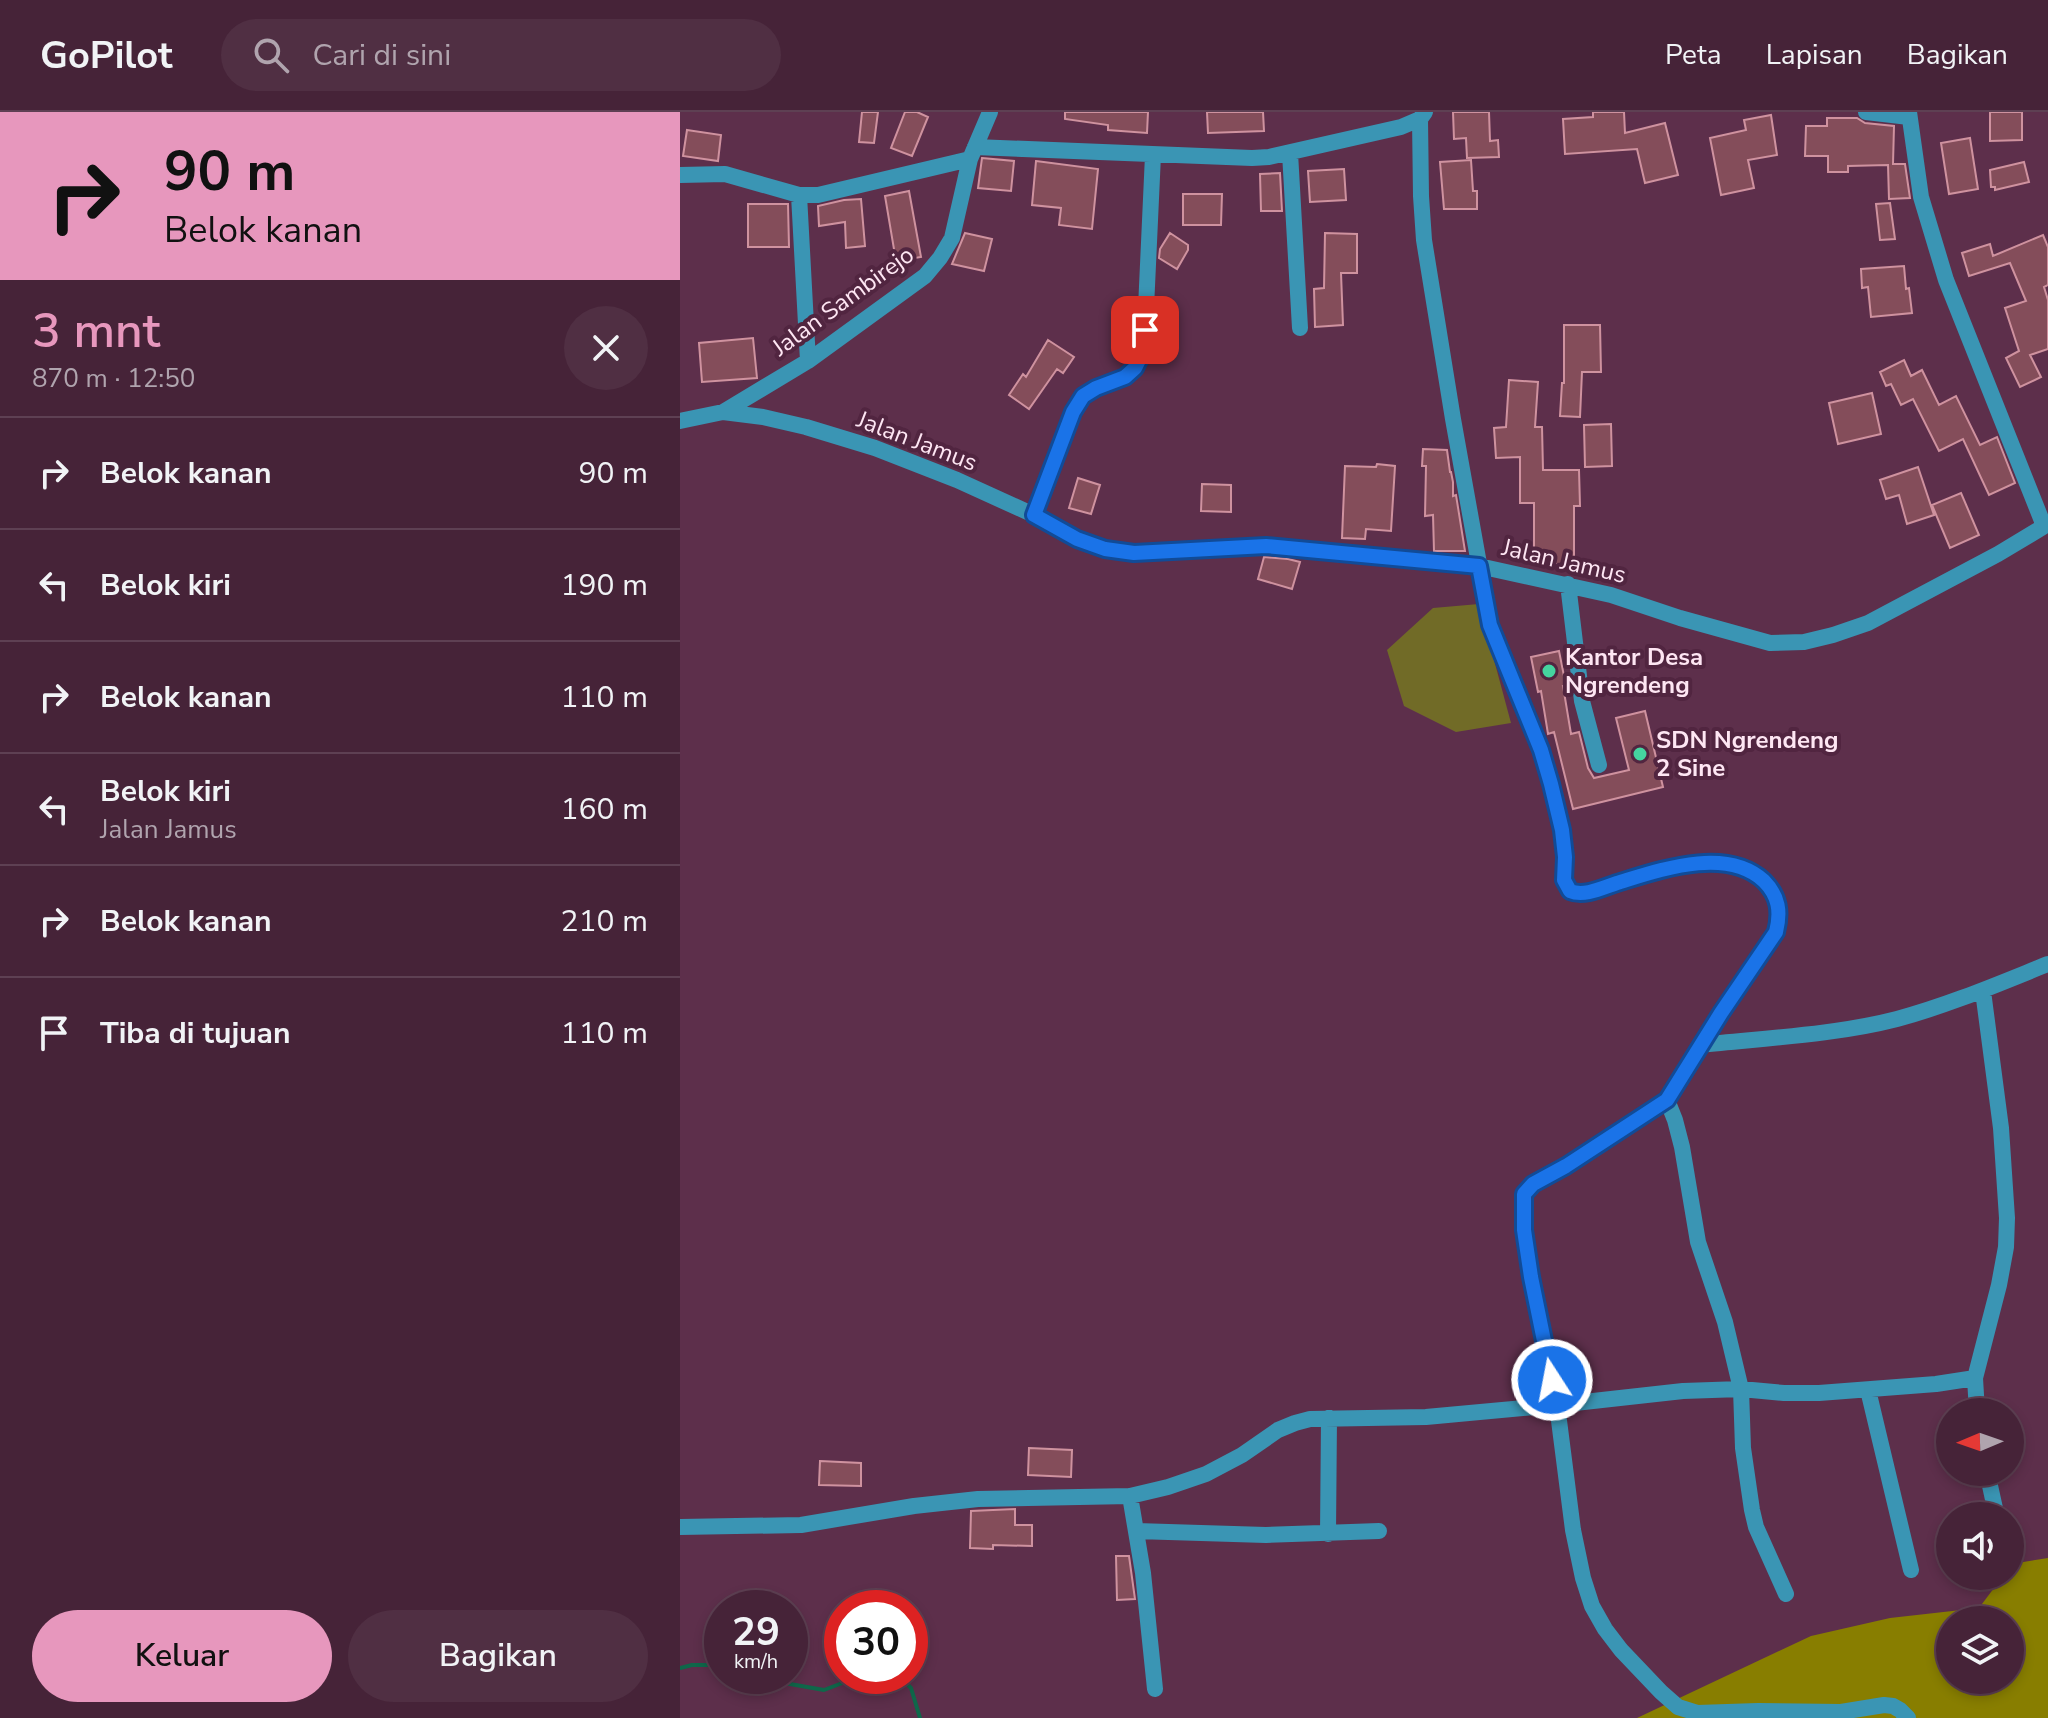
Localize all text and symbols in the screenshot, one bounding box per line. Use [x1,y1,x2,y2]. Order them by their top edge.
search box [221,19,781,91]
text: GoPilot [40,30,173,81]
icon: search [249,33,293,77]
text: Cari di sini [313,35,451,76]
text: Peta [1665,36,1722,74]
text: Lapisan [1766,36,1863,74]
text: Bagikan [1907,36,2008,74]
text: 90 m [164,133,295,210]
icon: right [32,144,136,248]
text: Belok kanan [164,206,362,255]
street label: Jalan Sambirejo [765,239,920,364]
pin [1111,296,1179,364]
text: 3 mnt [32,298,160,364]
button: close [564,306,648,390]
icon: arrive [1123,308,1167,352]
text: 870 m · 12:50 [32,361,195,396]
street label: Jalan Jamus [851,403,982,479]
icon: right [32,451,76,495]
text: Belok kanan [100,453,272,494]
text: 90 m [579,453,648,494]
street label: Jalan Jamus [1498,531,1629,591]
icon: left [32,563,76,607]
text: Belok kiri [100,565,231,606]
text: 190 m [561,565,648,606]
place label: Kantor Desa Ngrendeng [1565,641,1703,701]
marker: Kantor Desa Ngrendeng [1540,662,1558,680]
icon: right [32,675,76,719]
text: Belok kanan [100,677,272,718]
text: 110 m [561,677,648,718]
place label: SDN Ngrendeng 2 Sine [1656,724,1839,784]
marker: SDN Ngrendeng 2 Sine [1631,745,1649,763]
text: Belok kiri [100,771,231,812]
icon: left [32,787,76,831]
text: 160 m [561,789,648,830]
text: Jalan Jamus [100,812,237,847]
icon: right [32,899,76,943]
text: Belok kanan [100,901,272,942]
text: 210 m [561,901,648,942]
icon: arrive [32,1011,76,1055]
text: Tiba di tujuan [100,1013,291,1054]
text: 110 m [561,1013,648,1054]
position arrow [1510,1338,1594,1422]
north arrow [1936,1398,2024,1486]
map controls [1936,1398,2024,1694]
button: sound [1936,1502,2024,1590]
speed limit sign: 30 [824,1590,928,1694]
text: 29 [732,1605,780,1659]
button: layers [1936,1606,2024,1694]
button: Keluar [32,1610,332,1702]
button: Bagikan [348,1610,648,1702]
text: km/h [734,1648,778,1675]

